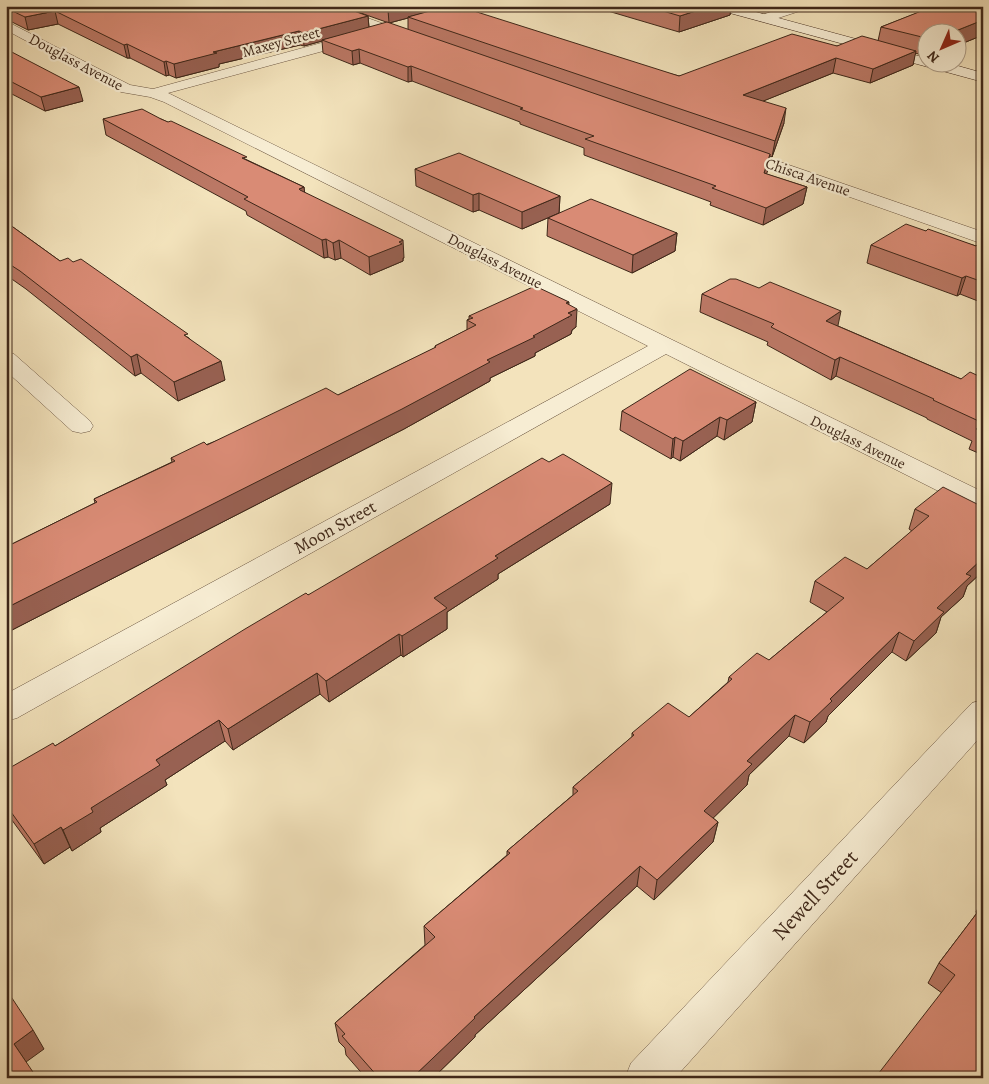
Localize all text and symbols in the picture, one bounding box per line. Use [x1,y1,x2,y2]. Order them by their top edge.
street label: Maxey Street [240,22,322,62]
north arrow [916,22,966,72]
street label: Douglass Avenue [25,29,127,95]
text: N [923,47,943,67]
street label: Chisca Avenue [763,153,853,201]
street label: Douglass Avenue [444,228,546,294]
street label: Douglass Avenue [807,410,909,474]
street label: Moon Street [290,495,380,559]
street label: Newell Street [766,844,864,946]

